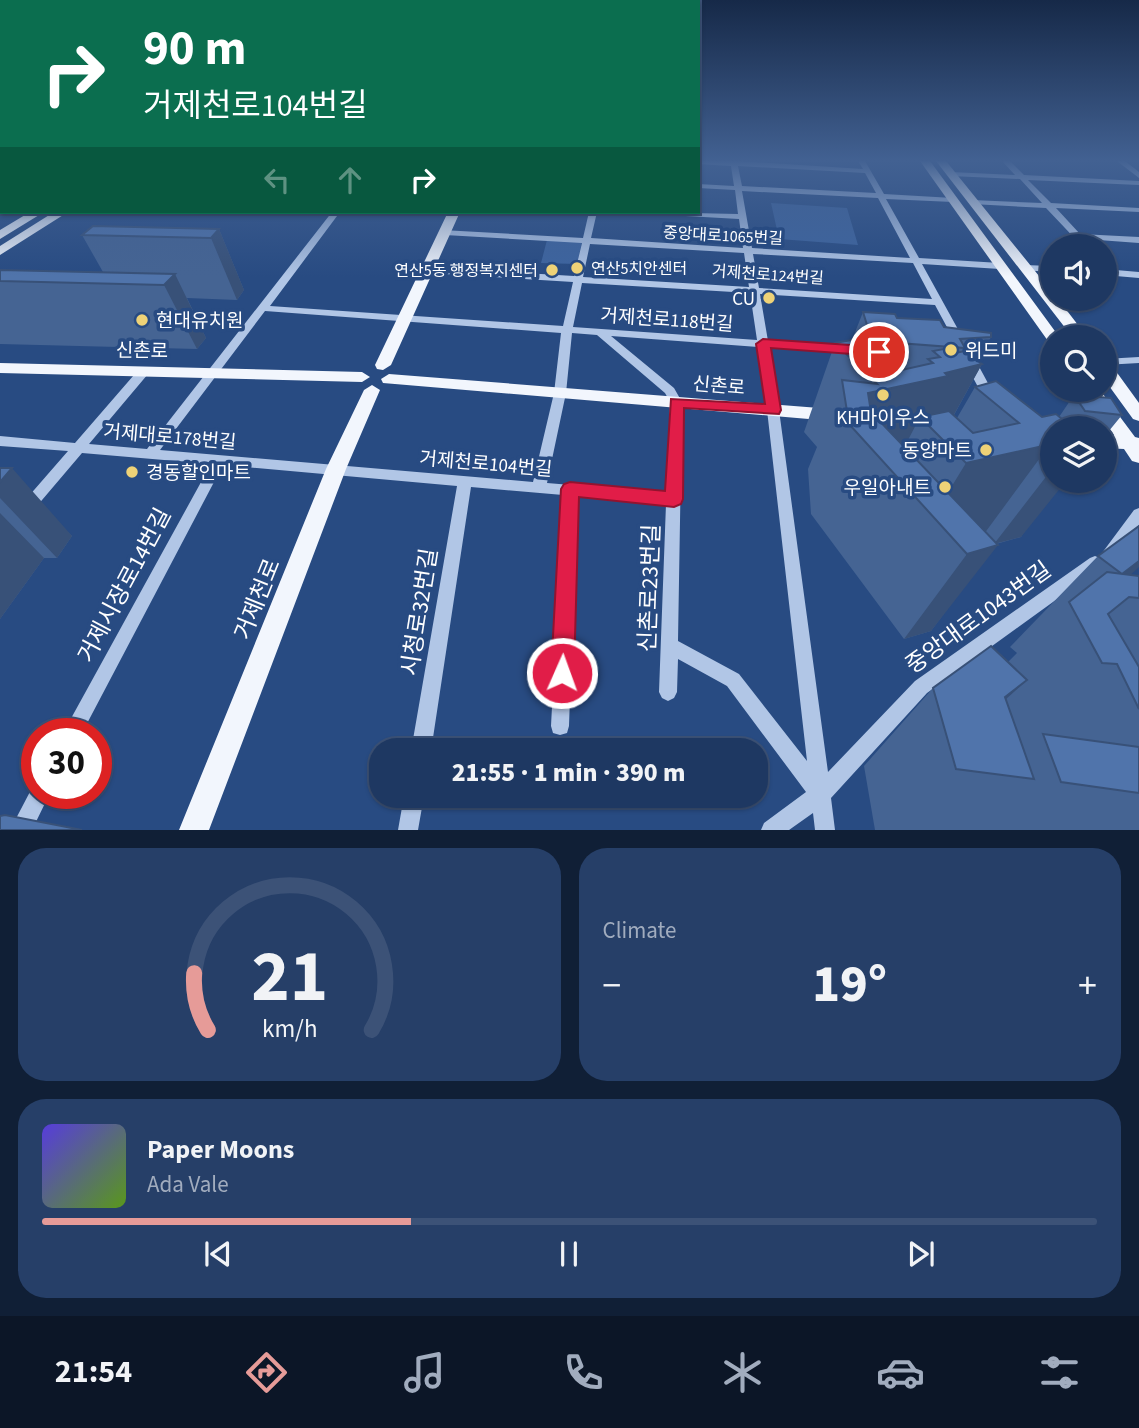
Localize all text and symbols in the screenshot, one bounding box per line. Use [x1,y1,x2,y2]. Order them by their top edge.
text: 90 m [143,14,247,84]
icon: right [28,28,119,119]
text: 거제천로104번길 [143,83,367,129]
icon: left [258,161,296,199]
icon: ahead [331,161,369,199]
icon: right [404,161,442,199]
street label: 중앙대로1065번길 [662,222,784,250]
map controls [1040,234,1117,493]
button: sound [1040,234,1117,311]
place label: 연산5치안센터 [591,258,687,280]
place label: 연산5동 행정복지센터 [394,260,538,282]
marker: 연산5치안센터 [569,260,585,276]
street label: 거제천로124번길 [711,260,825,290]
marker: 연산5동 행정복지센터 [544,262,560,278]
place label: CU [732,286,755,313]
marker: CU [761,290,777,306]
street label: 거제천로118번길 [600,302,734,339]
place label: 현대유치원 [156,308,243,335]
marker: 현대유치원 [134,312,150,328]
pin [849,322,909,382]
button: search [1040,325,1117,402]
icon: arrive [860,333,898,371]
street label: 신촌로 [116,338,168,365]
place label: 위드미 [965,338,1017,365]
marker: 위드미 [943,342,959,358]
street label: 신촌로 [692,371,746,402]
marker: KH마이우스 [875,387,891,403]
place label: KH마이우스 [836,405,930,432]
button: layers [1040,416,1117,493]
street label: 거제대로178번길 [102,418,237,457]
place label: 동양마트 [902,438,972,465]
marker: 동양마트 [978,442,994,458]
street label: 거제천로104번길 [418,445,553,484]
place label: 경동할인마트 [146,460,251,487]
marker: 경동할인마트 [124,464,140,480]
place label: 우일아내트 [844,475,931,502]
marker: 우일아내트 [937,479,953,495]
street label: 거제시장로14번길 [70,502,179,668]
street label: 신촌로23번길 [631,523,668,653]
street label: 시청로32번길 [393,546,446,678]
street label: 중앙대로1043번길 [899,553,1058,682]
street label: 거제천로 [226,554,289,645]
position arrow [525,636,599,710]
speed limit sign: 30 [21,718,112,809]
text: 21:55 · 1 min · 390 m [452,754,685,791]
text: Climate [603,914,676,947]
text: 21 [251,926,328,1030]
text: 19° [812,948,887,1022]
text: − [603,959,621,1013]
text: + [1078,959,1097,1013]
text: km/h [262,1011,317,1047]
text: Paper Moons [147,1131,294,1168]
text: Ada Vale [147,1168,229,1201]
icon: previous [199,1235,237,1273]
icon: pause [550,1235,588,1273]
icon: next [902,1235,940,1273]
icon: directions [242,1348,291,1397]
icon: music [400,1348,449,1397]
icon: phone [559,1348,608,1397]
icon: climate [718,1348,767,1397]
icon: car [876,1348,925,1397]
icon: filters [1035,1348,1084,1397]
text: 21:54 [55,1349,132,1395]

